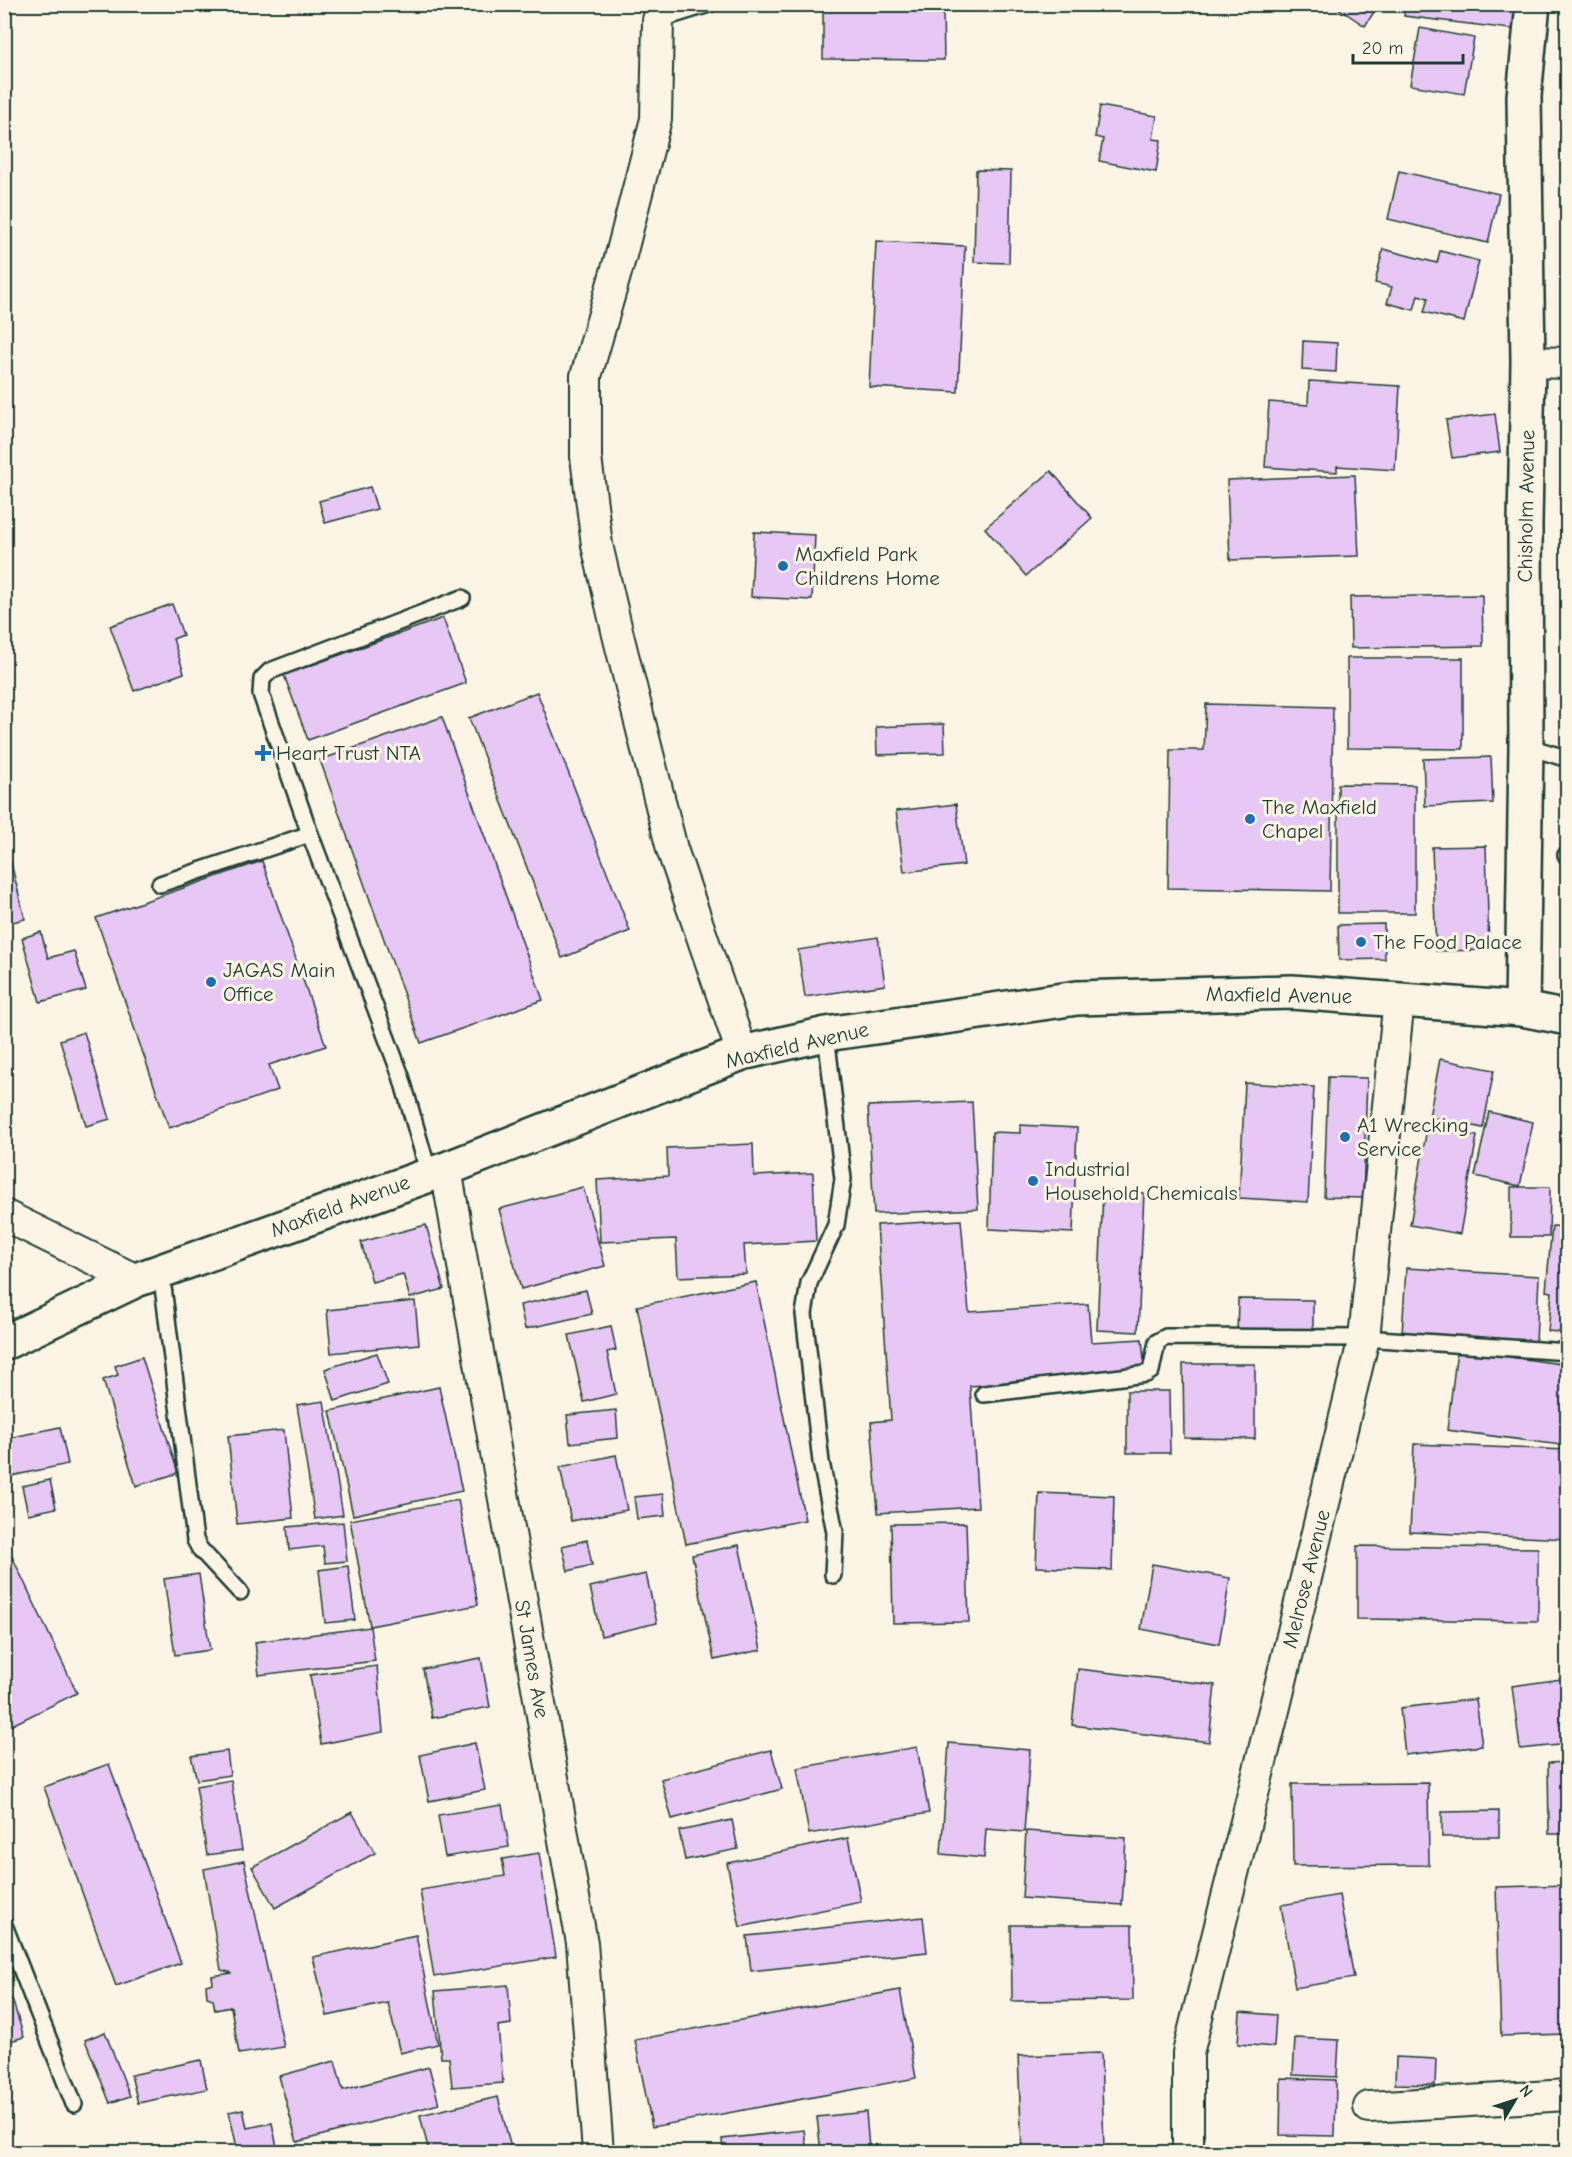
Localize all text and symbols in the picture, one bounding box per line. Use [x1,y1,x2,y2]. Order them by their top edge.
scale bar [1353,27,1462,65]
text: 20 m [1362,38,1403,59]
street label: Chisholm Avenue [1513,429,1539,583]
place label: Maxfield Park Childrens Home [795,542,940,590]
marker: Maxfield Park Childrens Home [776,559,790,573]
place label: Heart Trust NTA [276,741,421,765]
marker: Heart Trust NTA [254,744,272,762]
place label: The Maxfield Chapel [1262,795,1377,843]
marker: The Maxfield Chapel [1243,812,1257,826]
place label: The Food Palace [1373,930,1522,954]
marker: The Food Palace [1354,935,1368,949]
place label: JAGAS Main Office [223,958,335,1006]
marker: JAGAS Main Office [204,975,218,989]
street label: Maxfield Avenue [1206,982,1352,1008]
street label: Maxfield Avenue [723,1017,871,1073]
place label: A1 Wrecking Service [1357,1113,1469,1161]
marker: A1 Wrecking Service [1338,1130,1352,1144]
place label: Industrial Household Chemicals [1045,1157,1237,1205]
street label: Maxfield Avenue [267,1170,413,1242]
marker: Industrial Household Chemicals [1026,1174,1040,1188]
street label: Melrose Avenue [1277,1507,1335,1651]
street label: St James Ave [510,1598,554,1720]
north arrow [1485,2070,1545,2130]
text: N [1516,2081,1536,2101]

